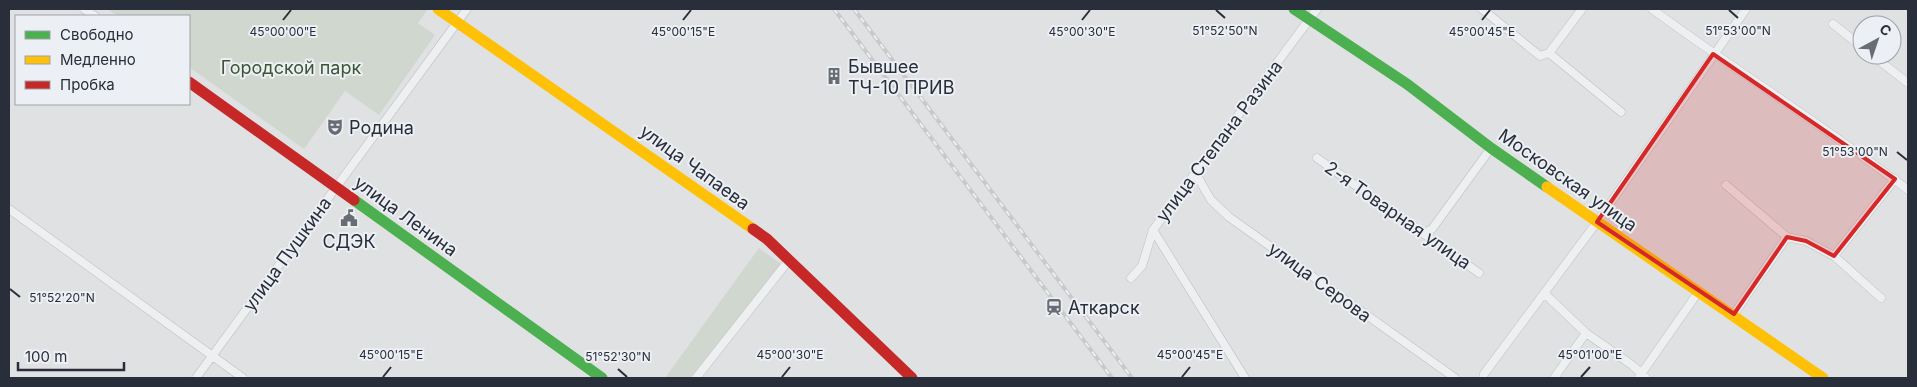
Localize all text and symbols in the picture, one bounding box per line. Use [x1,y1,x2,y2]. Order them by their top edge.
legend [15,15,190,105]
north arrow [1852,15,1902,65]
text: С [1876,20,1895,39]
text: 51°52'50"N [1192,23,1258,38]
text: 51°53'00"N [1705,23,1771,38]
text: 45°00'00"E [249,24,317,39]
text: 45°00'15"E [651,24,715,39]
text: 45°00'30"E [1048,24,1116,39]
text: 45°00'45"E [1449,24,1515,39]
text: Свободно [60,25,134,44]
text: Медленно [60,50,136,69]
place label: Бывшее ТЧ-10 ПРИВ [848,56,954,98]
street label: улица Степана Разина [1152,56,1286,226]
park label: Городской парк [221,57,361,78]
building icon: Бывшее ТЧ-10 ПРИВ [824,66,844,86]
text: Пробка [60,75,115,94]
theatre icon: Родина [325,117,345,137]
place label: Родина [349,117,414,138]
street label: улица Чапаева [636,120,754,214]
street label: Московская улица [1495,124,1641,236]
text: 51°53'00"N [1822,144,1888,159]
street label: 2-я Товарная улица [1321,157,1475,273]
street label: улица Ленина [350,172,462,260]
street label: улица Пушкина [239,193,335,315]
public building icon: СДЭК [339,208,359,228]
place label: СДЭК [322,231,376,252]
street label: улица Серова [1264,238,1376,326]
text: 51°52'20"N [29,290,95,305]
station icon: Аткарск [1044,297,1064,317]
place label: Аткарск [1068,297,1140,318]
scale bar [18,340,124,372]
text: 100 m [25,347,67,366]
text: 45°00'15"E [359,347,423,362]
text: 45°00'30"E [756,347,824,362]
text: 45°00'45"E [1157,347,1223,362]
text: 45°01'00"E [1558,347,1622,362]
text: 51°52'30"N [585,349,651,364]

